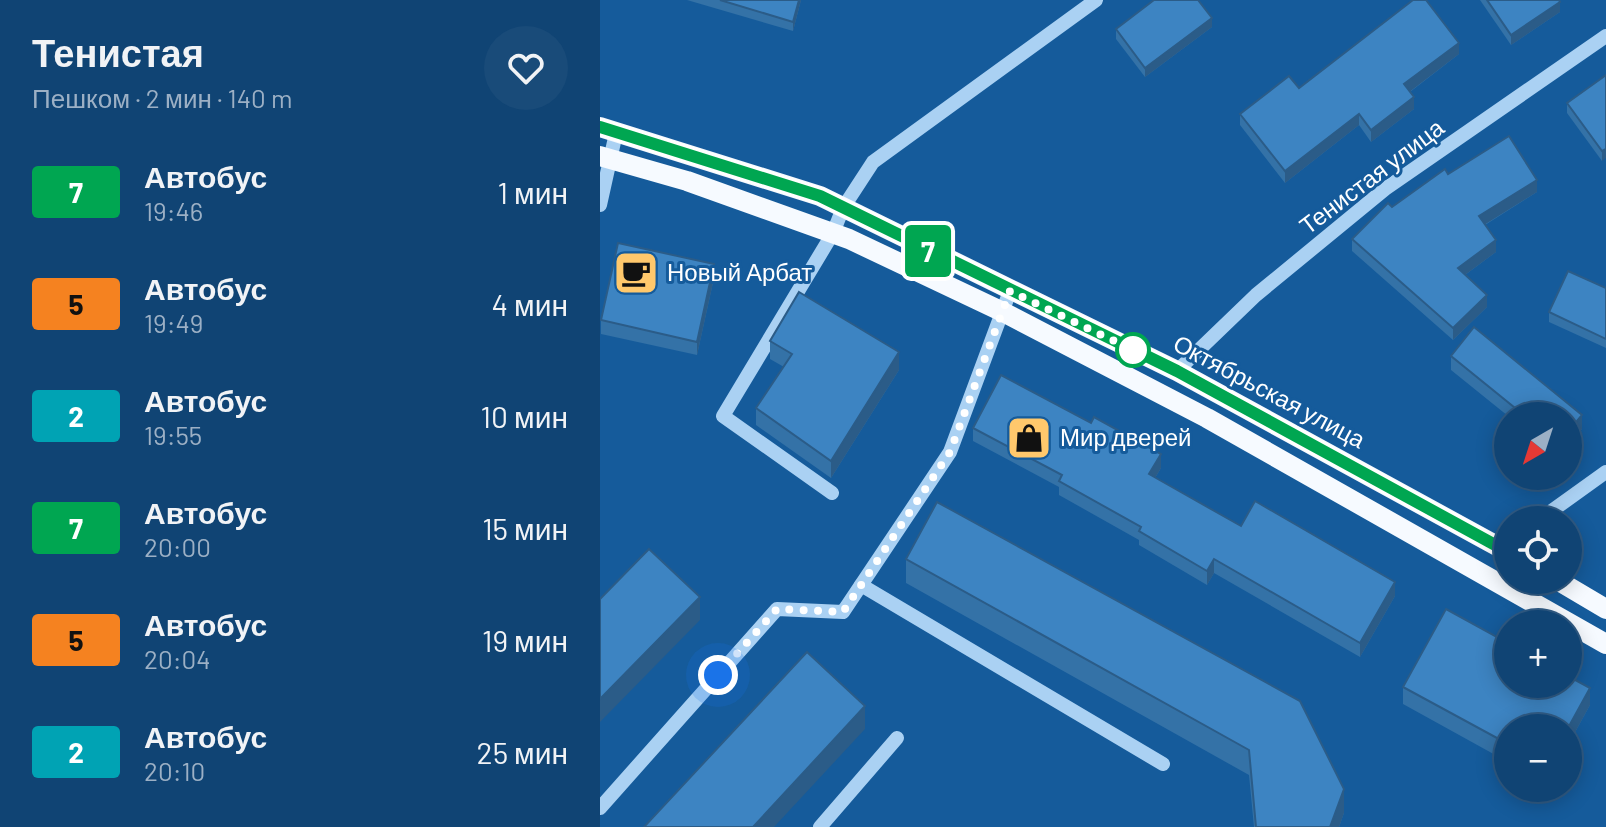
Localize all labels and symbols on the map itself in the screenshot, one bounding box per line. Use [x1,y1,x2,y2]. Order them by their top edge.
street label: Тенистая улица [1293,112,1449,239]
line badge: 7 [902,225,954,277]
cafe icon: Новый Арбат [612,249,660,297]
place label: Новый Арбат [667,257,812,286]
street label: Октябрьская улица [1169,328,1371,454]
unlabelled marker [1116,333,1150,367]
north arrow [1494,402,1582,490]
shop icon: Мир дверей [1005,414,1053,462]
place label: Мир дверей [1060,422,1191,451]
your location [698,655,738,695]

